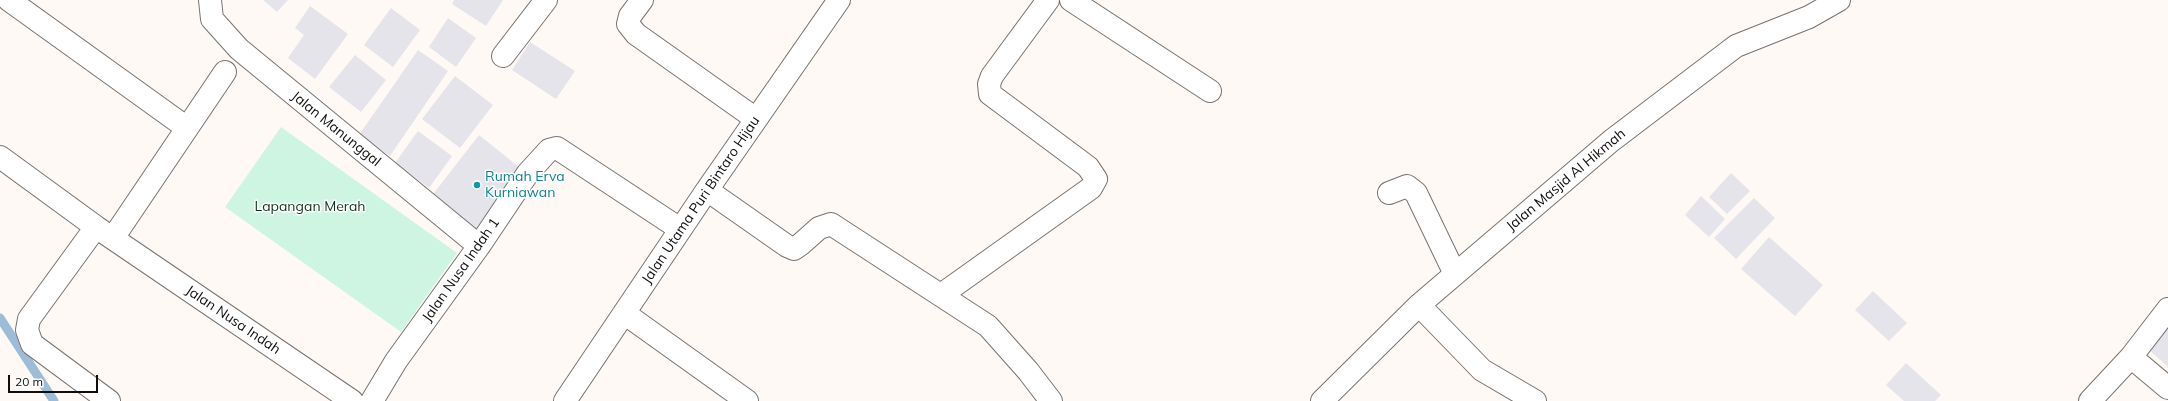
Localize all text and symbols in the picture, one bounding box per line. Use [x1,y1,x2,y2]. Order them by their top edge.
street label: Jalan Manunggal [288,88,384,170]
street label: Jalan Utama Puri Bintaro Hijau [639,113,763,287]
street label: Jalan Masjid Al Hikmah [1503,125,1629,235]
place label: Rumah Erva Kurniawan [485,169,565,202]
marker: Rumah Erva Kurniawan [472,180,482,190]
park label: Lapangan Merah [255,199,365,215]
street label: Jalan Nusa Indah 1 [419,215,503,325]
street label: Jalan Nusa Indah [182,282,284,358]
scale bar [10,367,100,393]
text: 20 m [15,374,43,389]

